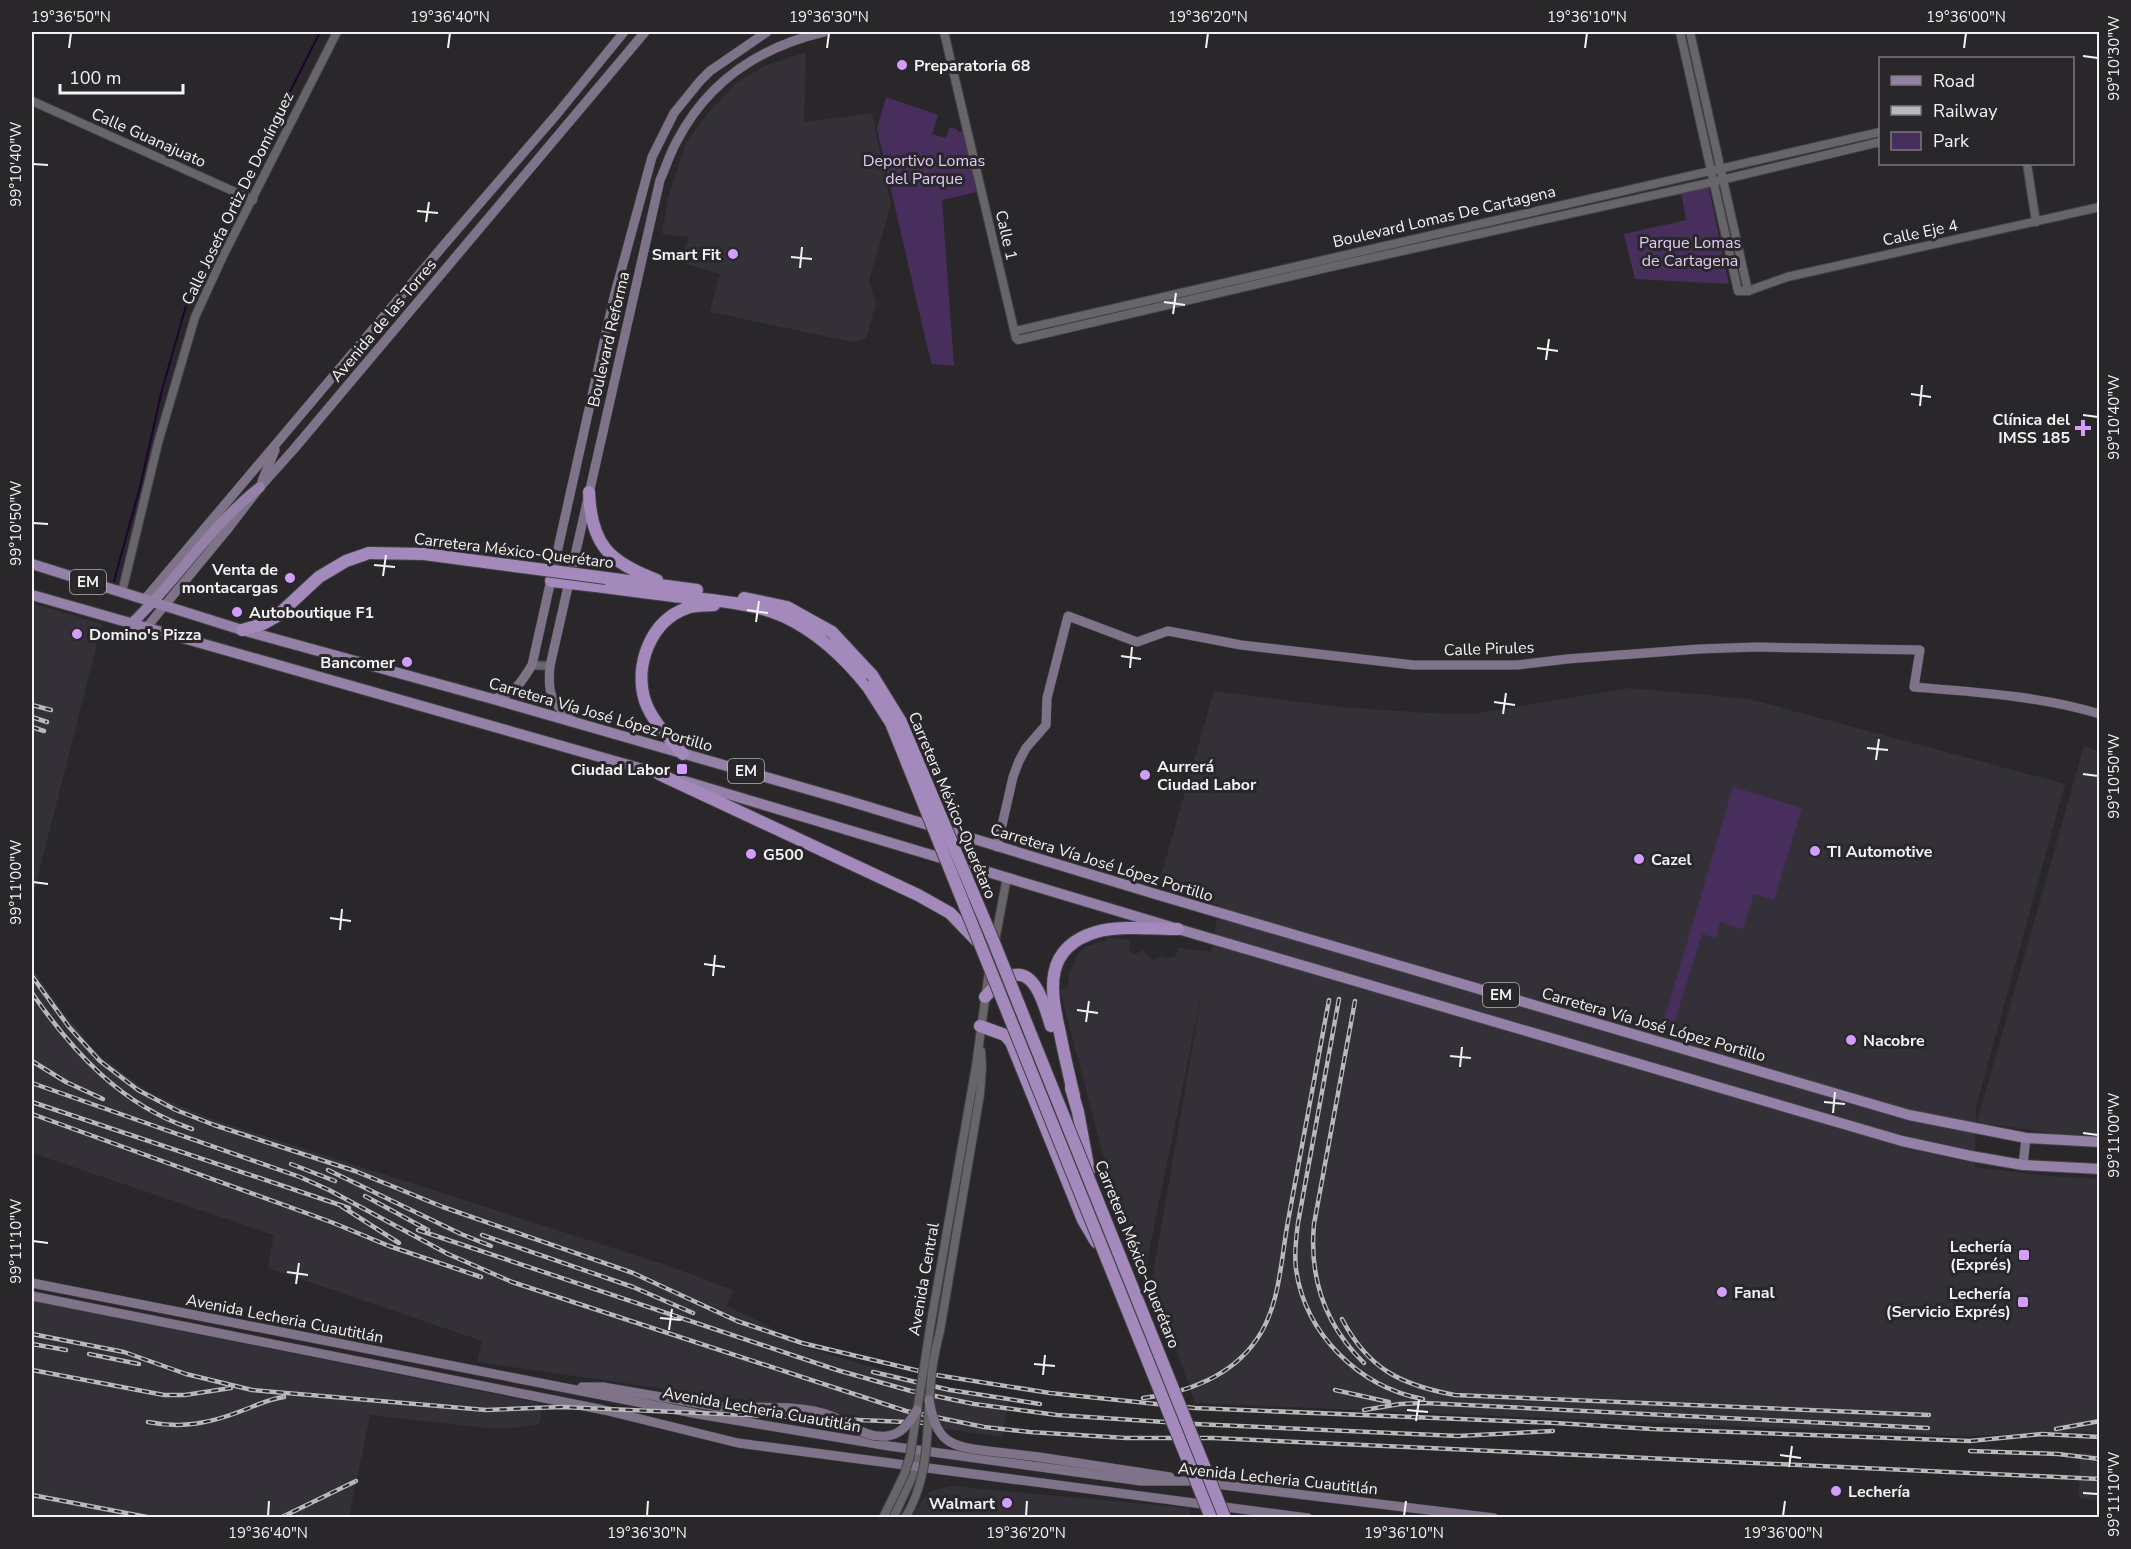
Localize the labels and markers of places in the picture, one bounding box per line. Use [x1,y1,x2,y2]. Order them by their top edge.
place label: Preparatoria 68 [914,55,1030,77]
marker: Preparatoria 68 [895,58,909,72]
place label: Smart Fit [652,244,722,266]
marker: Smart Fit [726,247,740,261]
place label: Clínica del IMSS 185 [1993,409,2070,449]
marker: Clínica del IMSS 185 [2074,419,2092,437]
place label: Venta de montacargas [182,559,278,599]
marker: Venta de montacargas [283,571,297,585]
place label: Autoboutique F1 [249,602,374,624]
marker: Autoboutique F1 [230,605,244,619]
place label: Domino's Pizza [89,624,201,646]
marker: Domino's Pizza [70,627,84,641]
place label: Bancomer [320,652,396,674]
marker: Bancomer [400,655,414,669]
place label: Aurrerá Ciudad Labor [1157,756,1257,796]
place label: Ciudad Labor [571,759,671,781]
marker: Ciudad Labor [675,762,689,776]
marker: Aurrerá Ciudad Labor [1138,768,1152,782]
place label: TI Automotive [1827,841,1933,863]
place label: G500 [763,844,804,866]
marker: TI Automotive [1808,844,1822,858]
marker: G500 [744,847,758,861]
place label: Cazel [1651,849,1692,871]
marker: Cazel [1632,852,1646,866]
place label: Nacobre [1863,1030,1925,1052]
marker: Nacobre [1844,1033,1858,1047]
place label: Lechería (Exprés) [1950,1236,2012,1276]
marker: Lechería (Exprés) [2017,1248,2031,1262]
place label: Fanal [1734,1282,1775,1304]
place label: Lechería (Servicio Exprés) [1886,1283,2011,1323]
marker: Fanal [1715,1285,1729,1299]
marker: Lechería (Servicio Exprés) [2016,1295,2030,1309]
place label: Lechería [1848,1481,1910,1503]
marker: Lechería [1829,1484,1843,1498]
place label: Walmart [929,1493,996,1515]
marker: Walmart [1000,1496,1014,1510]

